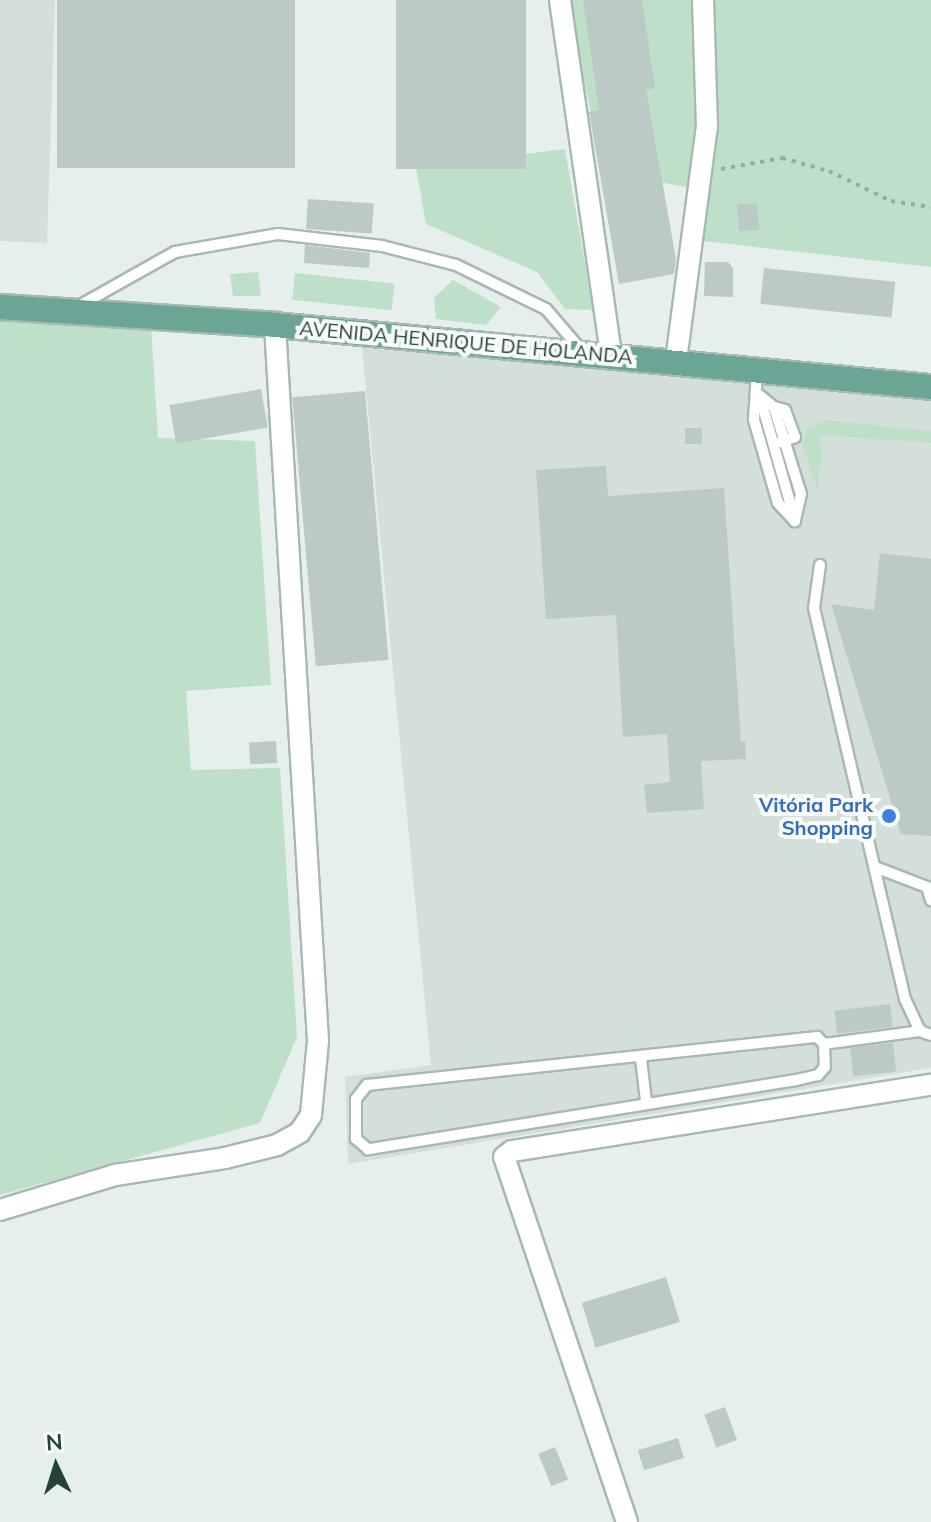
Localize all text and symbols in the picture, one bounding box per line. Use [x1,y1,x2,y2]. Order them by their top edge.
street label: AVENIDA HENRIQUE DE HOLANDA [298,315,634,369]
place label: Vitória Park Shopping [759,792,873,839]
marker: Vitória Park Shopping [880,807,898,825]
north arrow [16,1426,96,1506]
text: N [45,1428,64,1457]

